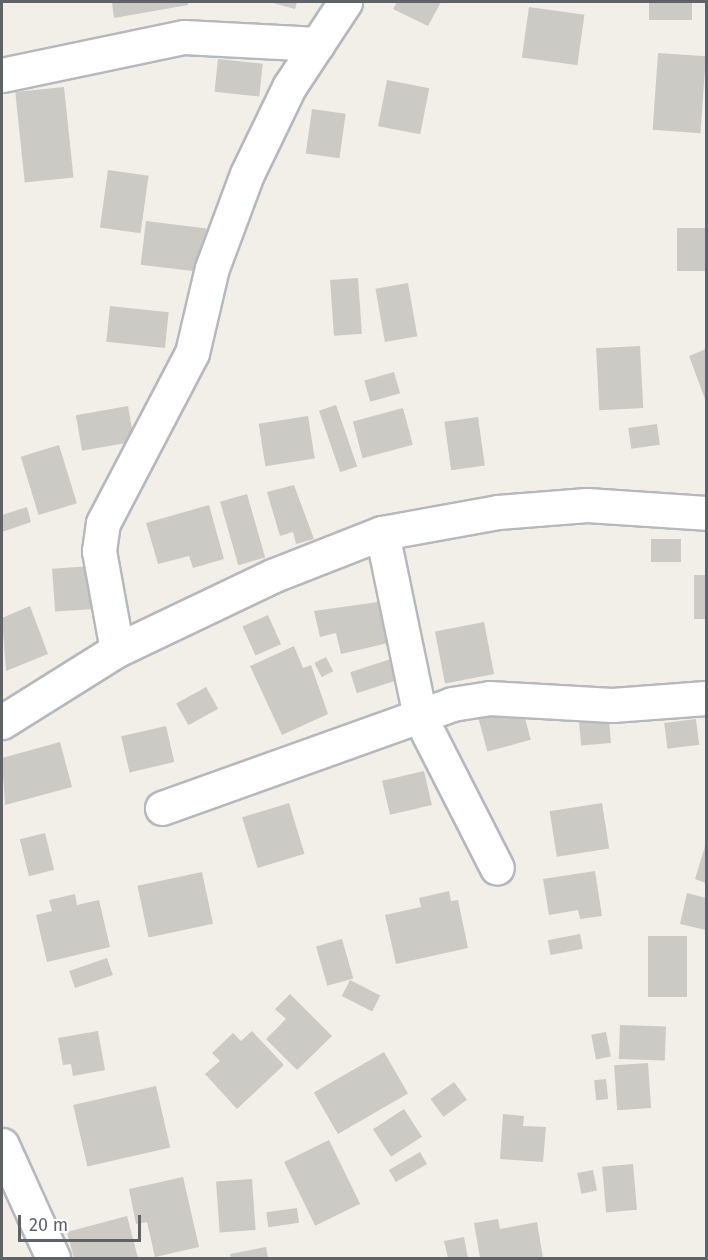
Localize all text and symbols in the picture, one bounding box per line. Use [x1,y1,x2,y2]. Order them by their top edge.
scale bar [21,1203,144,1241]
text: 20 m [29,1214,68,1236]

